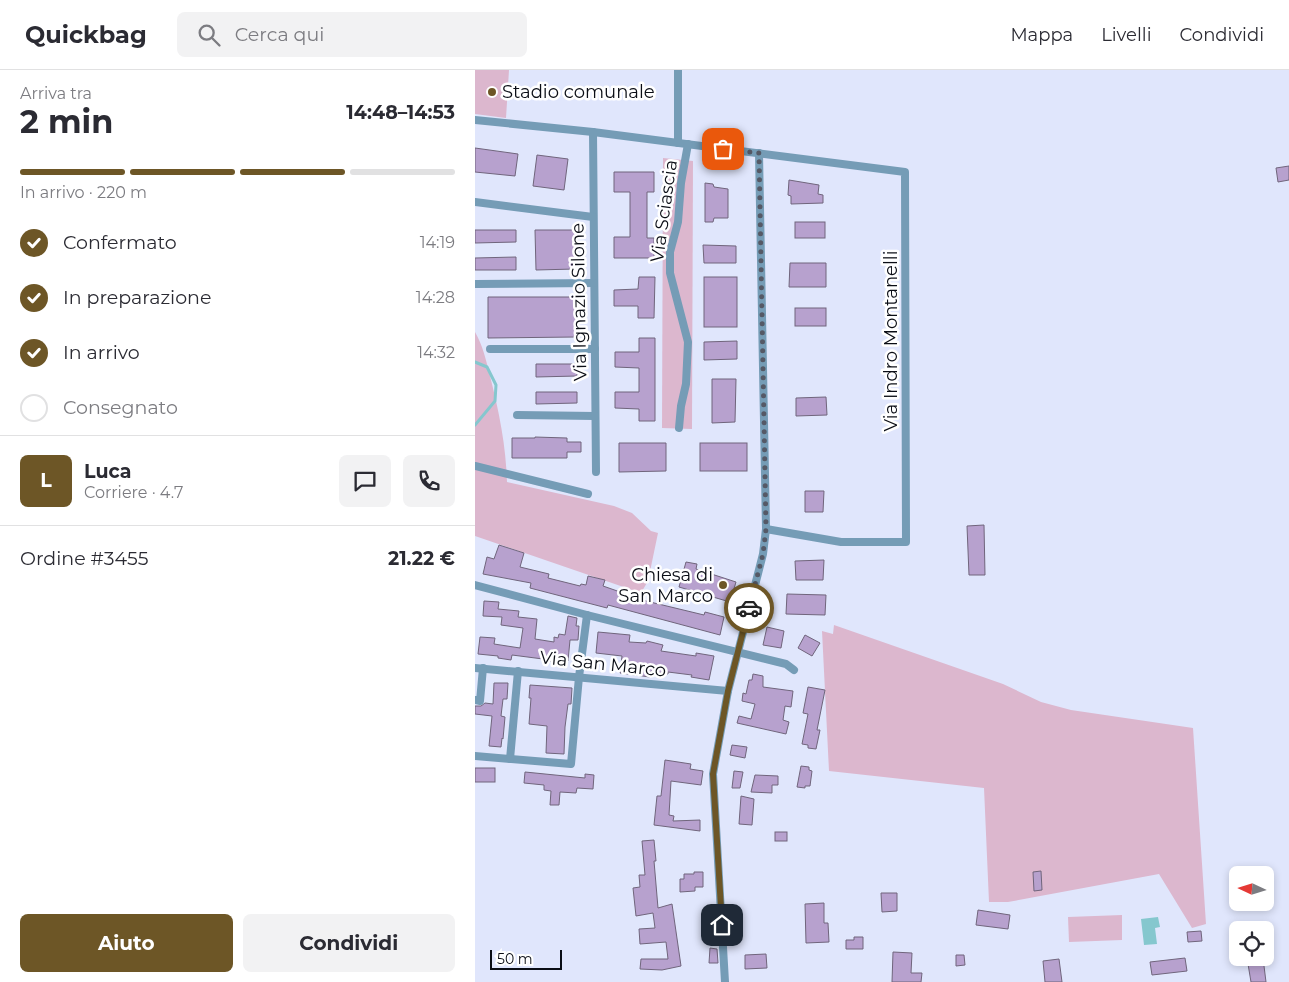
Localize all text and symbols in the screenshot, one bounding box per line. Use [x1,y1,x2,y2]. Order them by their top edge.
search box [177,12,527,57]
text: Quickbag [25,20,147,49]
icon: search [195,21,223,49]
text: Cerca qui [235,23,324,46]
text: Mappa [1010,24,1073,46]
text: Livelli [1101,24,1152,46]
text: Condividi [1180,24,1264,46]
place label: Stadio comunale [502,81,655,103]
text: Arriva tra [20,84,92,103]
marker: Stadio comunale [486,86,498,98]
text: 14:48–14:53 [346,101,455,124]
text: 2 min [20,102,113,141]
pin [702,128,744,170]
icon: bag [709,135,737,163]
street label: Via Sciascia [646,158,682,264]
text: In arrivo · 220 m [20,183,147,202]
street label: Via Ignazio Silone [567,223,591,381]
icon: check [20,229,48,257]
text: Confermato [63,231,177,254]
text: 14:19 [420,233,455,252]
street label: Via Indro Montanelli [880,250,902,432]
icon: check [20,284,48,312]
text: In preparazione [63,286,211,309]
text: 14:28 [416,288,455,307]
icon: check [20,339,48,367]
text: In arrivo [63,341,140,364]
text: 14:32 [417,343,455,362]
text: Consegnato [63,396,178,419]
button: chat [339,455,391,507]
button: phone [403,455,455,507]
text: Luca [84,460,131,483]
text: L [40,469,52,492]
text: Corriere · 4.7 [84,483,183,502]
text: Ordine #3455 [20,547,148,570]
text: 21.22 € [388,547,455,570]
place label: Chiesa di San Marco [618,564,713,607]
marker: Chiesa di San Marco [717,579,729,591]
courier [724,583,774,633]
icon: car [735,594,763,622]
street label: Via San Marco [539,646,667,682]
north arrow [1229,866,1274,911]
map controls [1229,866,1274,966]
pin [701,904,743,946]
icon: home [708,911,736,939]
button: Aiuto [20,914,233,972]
button: Condividi [243,914,455,972]
button: locate [1229,921,1274,966]
scale bar [490,947,563,970]
text: 50 m [497,950,533,968]

